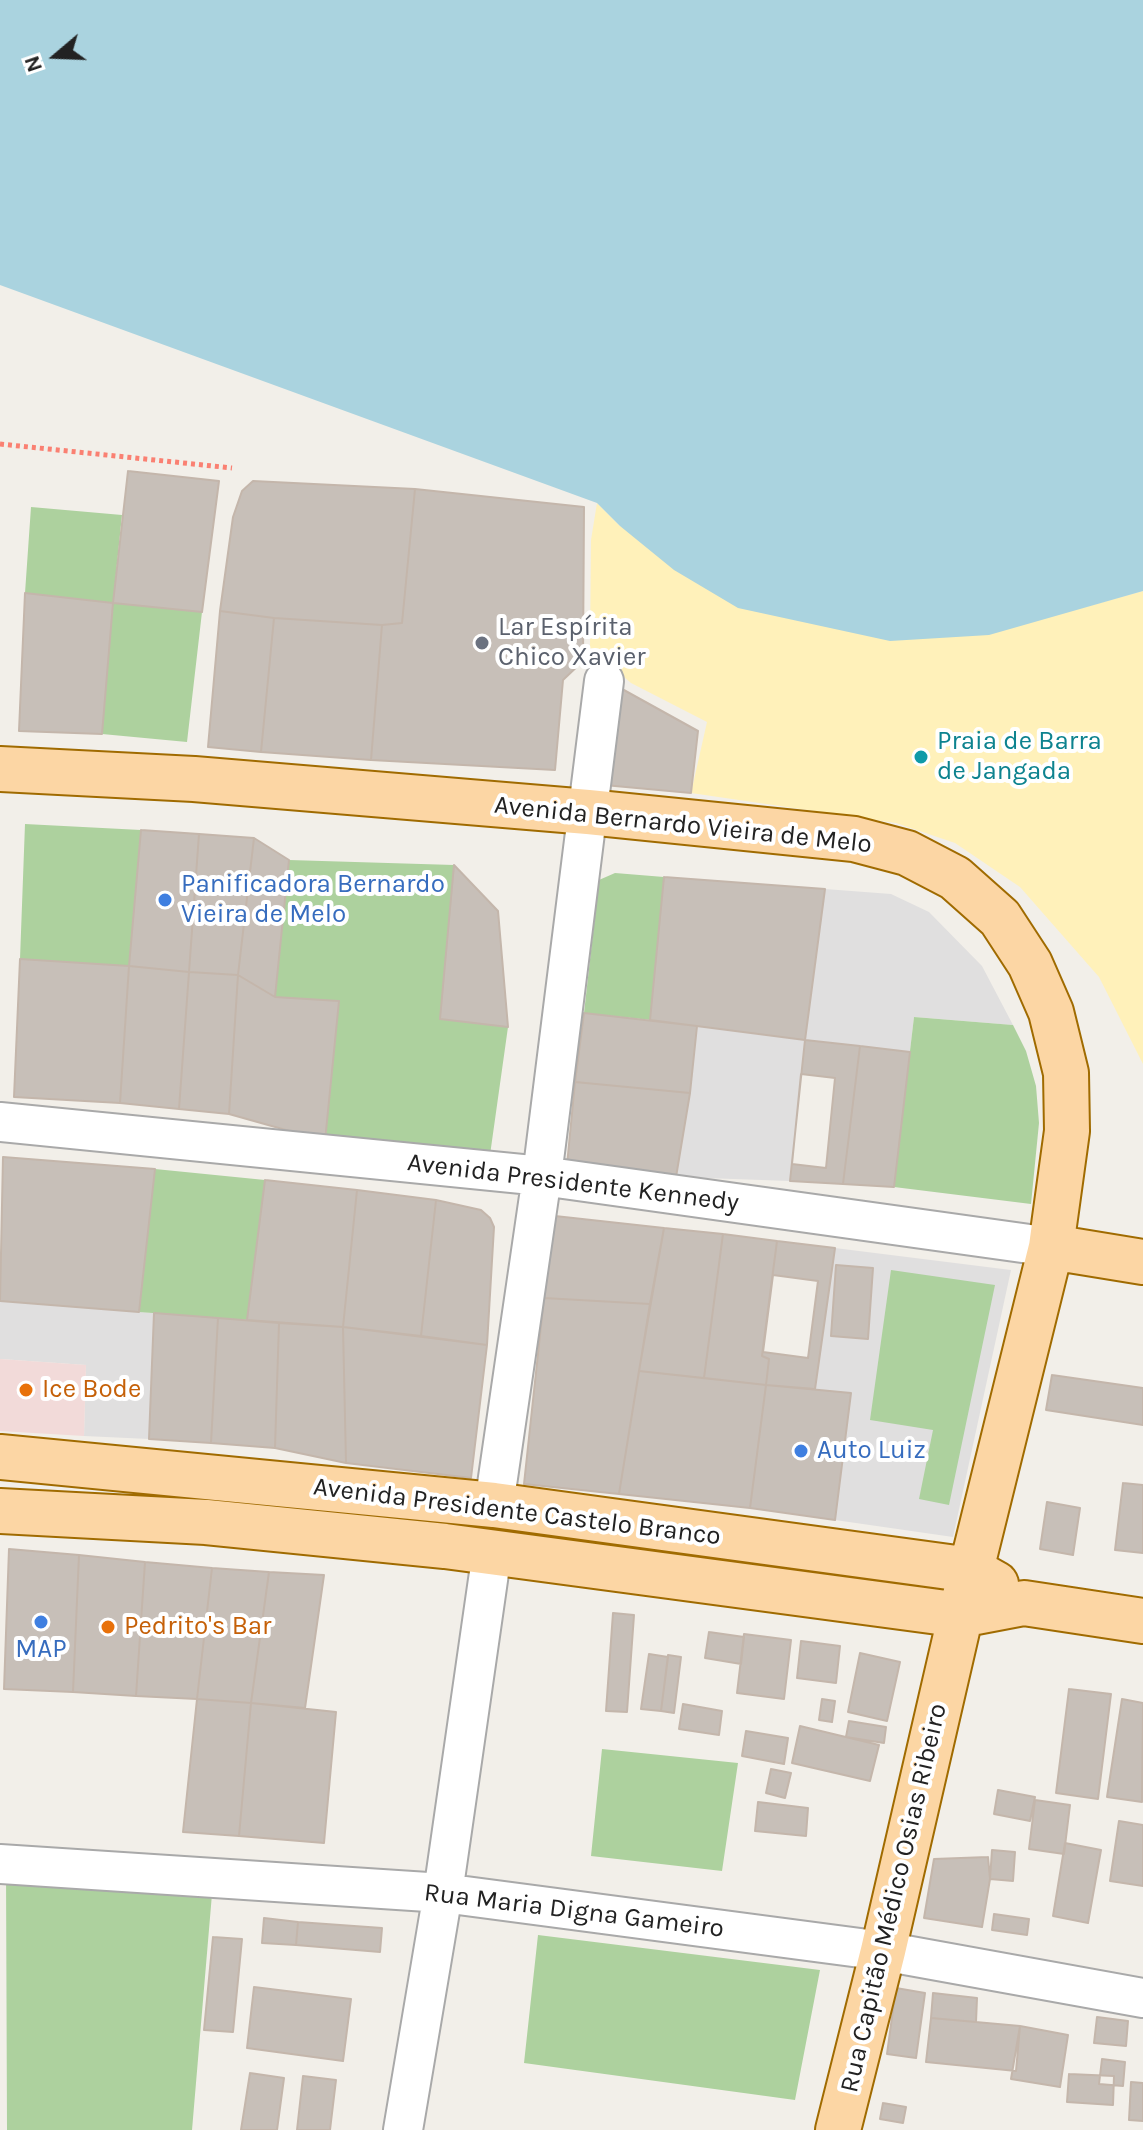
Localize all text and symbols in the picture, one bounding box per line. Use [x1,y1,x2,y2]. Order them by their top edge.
north arrow [16,16,96,96]
text: N [18,52,48,76]
place label: Lar Espírita Chico Xavier [498,612,646,674]
marker: Lar Espírita Chico Xavier [473,634,491,652]
place label: Praia de Barra de Jangada [937,726,1102,788]
marker: Praia de Barra de Jangada [912,748,930,766]
street label: Avenida Bernardo Vieira de Melo [493,790,873,860]
place label: Panificadora Bernardo Vieira de Melo [181,869,445,930]
marker: Panificadora Bernardo Vieira de Melo [156,891,174,909]
street label: Avenida Presidente Kennedy [405,1147,741,1219]
place label: Ice Bode [42,1374,141,1406]
marker: Ice Bode [17,1381,35,1399]
place label: Auto Luiz [817,1435,926,1467]
marker: Auto Luiz [792,1442,810,1460]
street label: Avenida Presidente Castelo Branco [311,1472,723,1552]
place label: Pedrito's Bar [124,1611,272,1643]
marker: MAP [32,1613,50,1631]
marker: Pedrito's Bar [99,1618,117,1636]
place label: MAP [15,1634,67,1666]
street label: Rua Capitão Médico Osias Ribeiro [834,1700,954,2096]
street label: Rua Maria Digna Gameiro [422,1877,726,1945]

